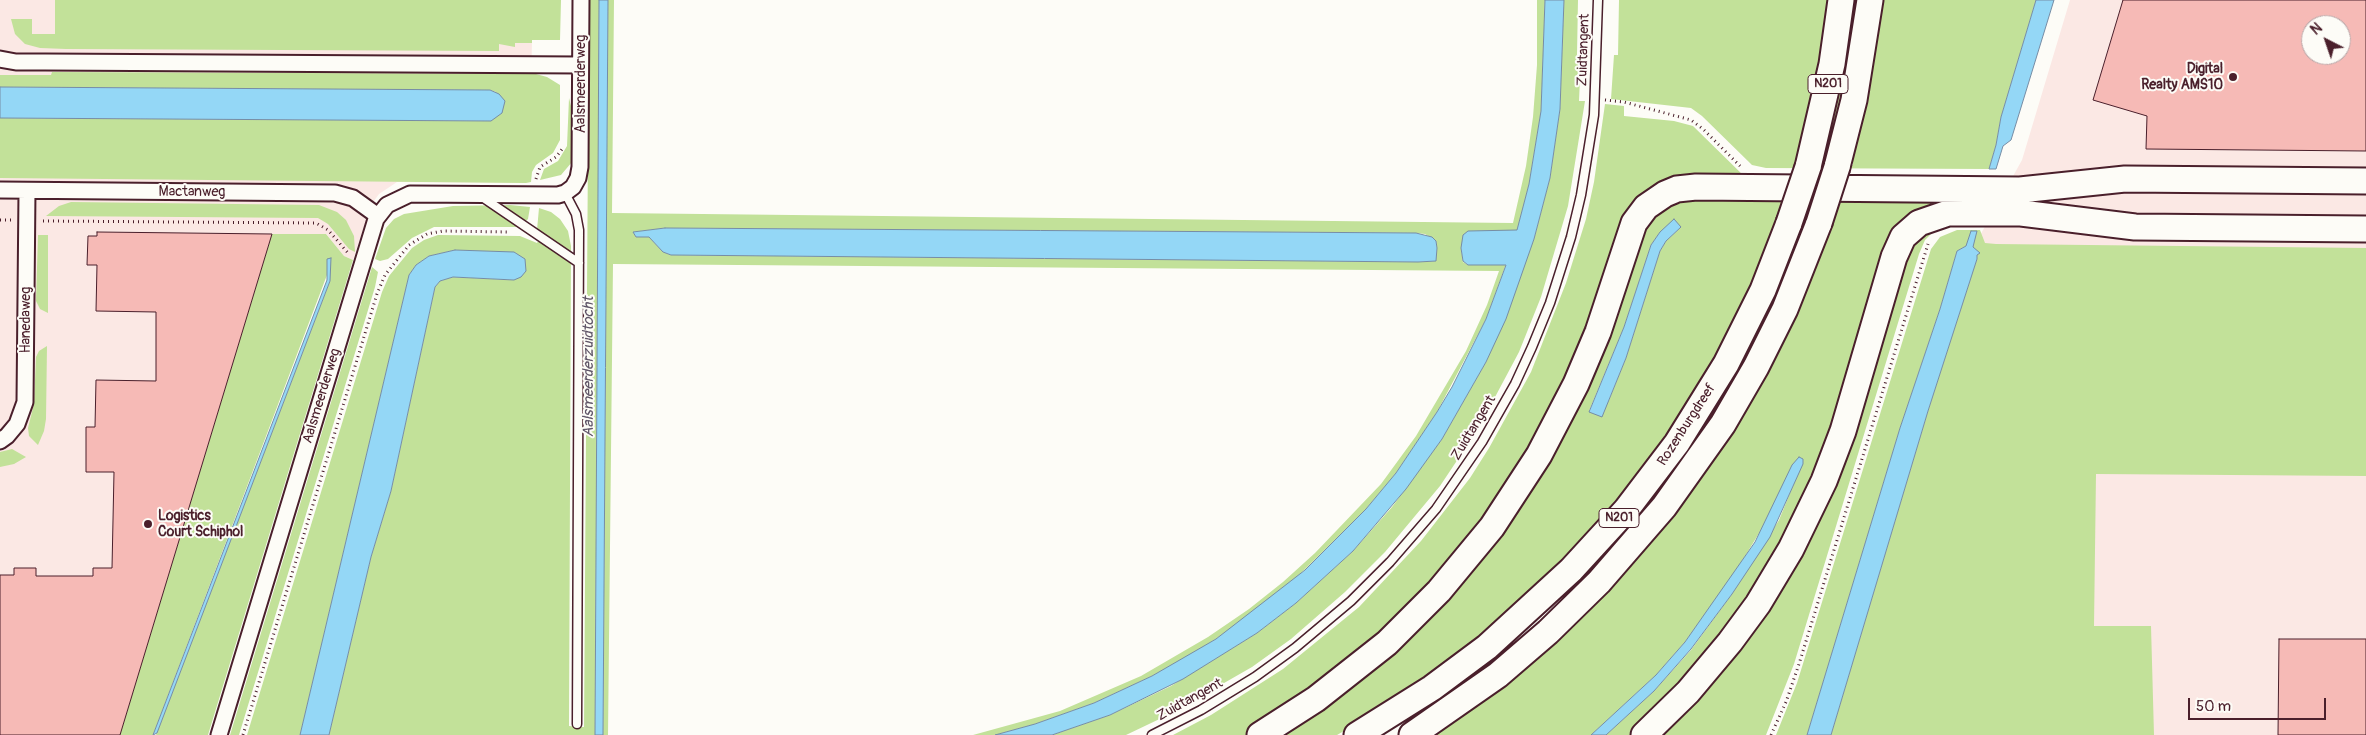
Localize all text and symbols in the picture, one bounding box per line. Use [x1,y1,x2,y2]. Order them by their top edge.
street label: Zuidtangent [1574,13,1594,87]
north arrow [2301,15,2351,65]
text: N [2307,20,2326,39]
street label: Aalsmeerderweg [573,35,589,133]
place label: Digital Realty AMS10 [2141,61,2223,94]
marker: Digital Realty AMS10 [2227,71,2239,83]
road number: N201 [1808,74,1848,94]
street label: Mactanweg [159,184,225,200]
street label: Hanedaweg [18,287,34,353]
water label: Aalsmeerderzuidtocht [580,297,598,437]
street label: Aalsmeerderweg [300,346,344,446]
street label: Rozenburgdreef [1654,381,1720,469]
street label: Zuidtangent [1448,393,1500,463]
place label: Logistics Court Schiphol [158,508,243,540]
road number: N201 [1599,508,1639,528]
marker: Logistics Court Schiphol [142,518,154,530]
street label: Zuidtangent [1154,675,1226,725]
scale bar [2191,688,2328,720]
text: 50 m [2196,697,2231,716]

